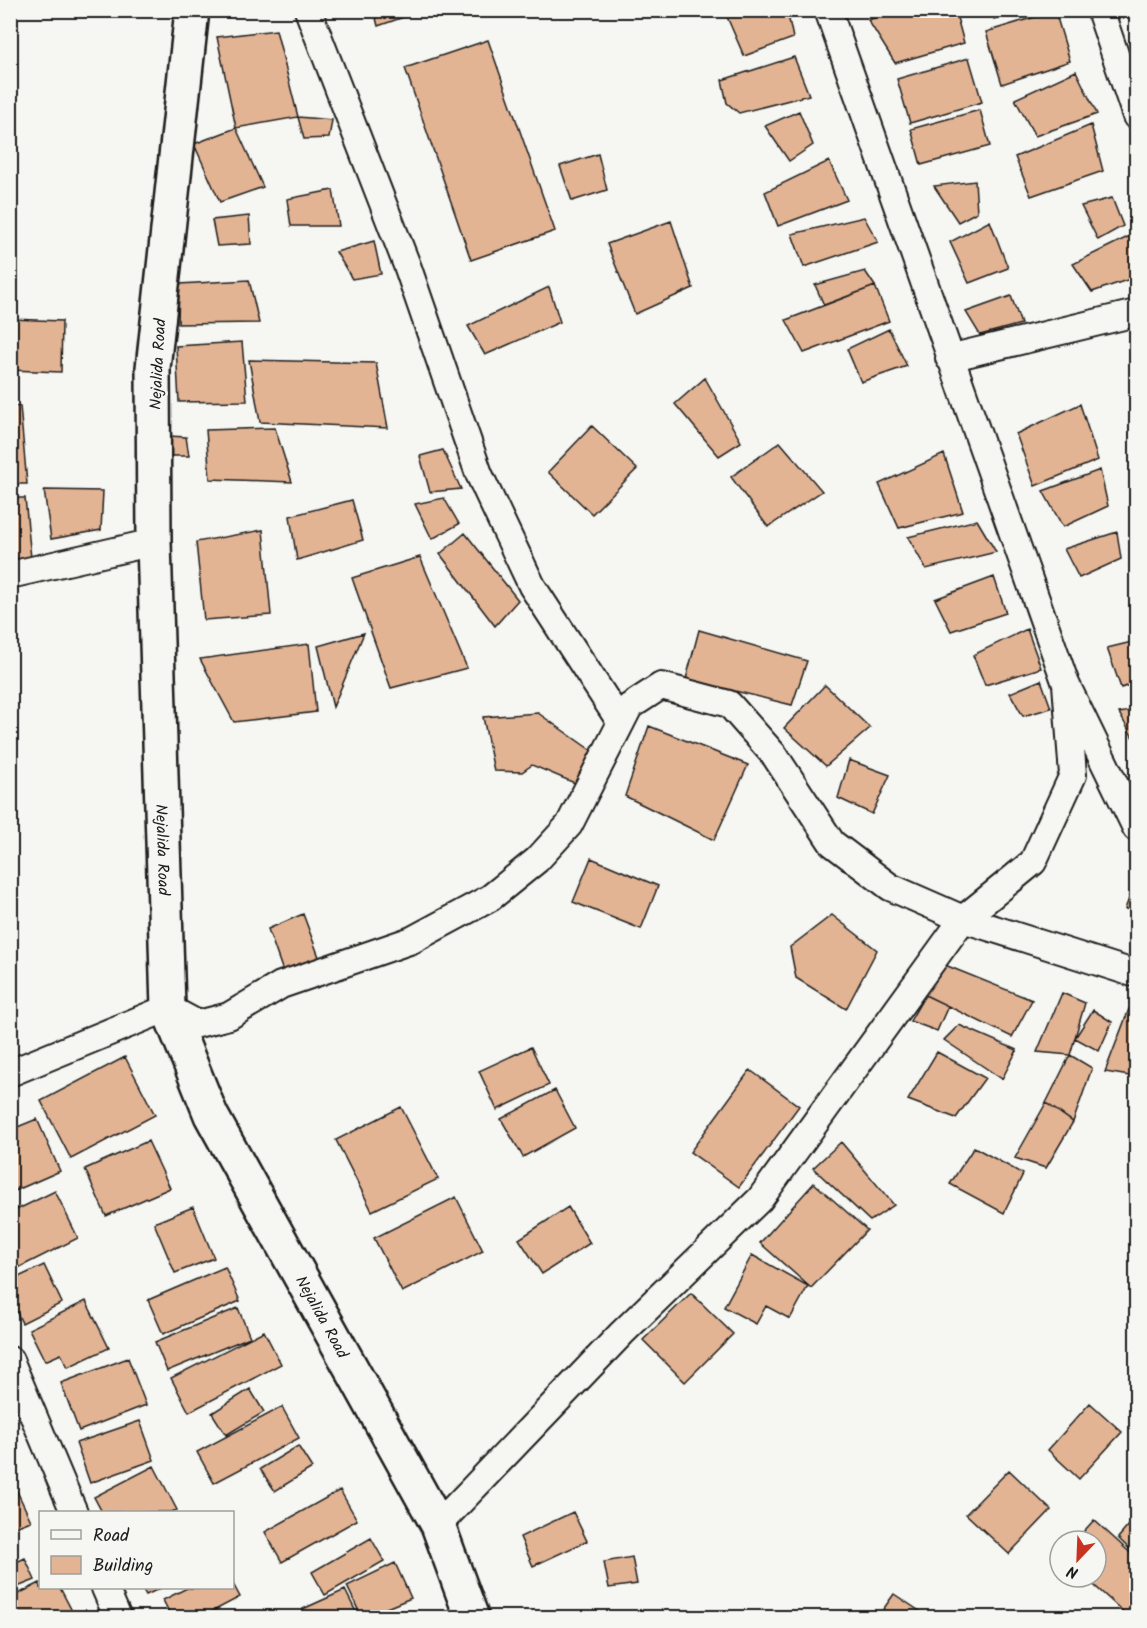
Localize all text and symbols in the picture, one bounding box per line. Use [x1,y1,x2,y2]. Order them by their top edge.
street label: Nejalida Road [144,317,173,410]
street label: Nejalida Road [148,804,176,897]
street label: Nejalida Road [288,1271,355,1364]
legend [39,1511,234,1589]
text: Road [93,1522,130,1551]
north arrow [1048,1529,1108,1589]
text: Building [93,1552,153,1581]
text: N [1063,1558,1082,1585]

